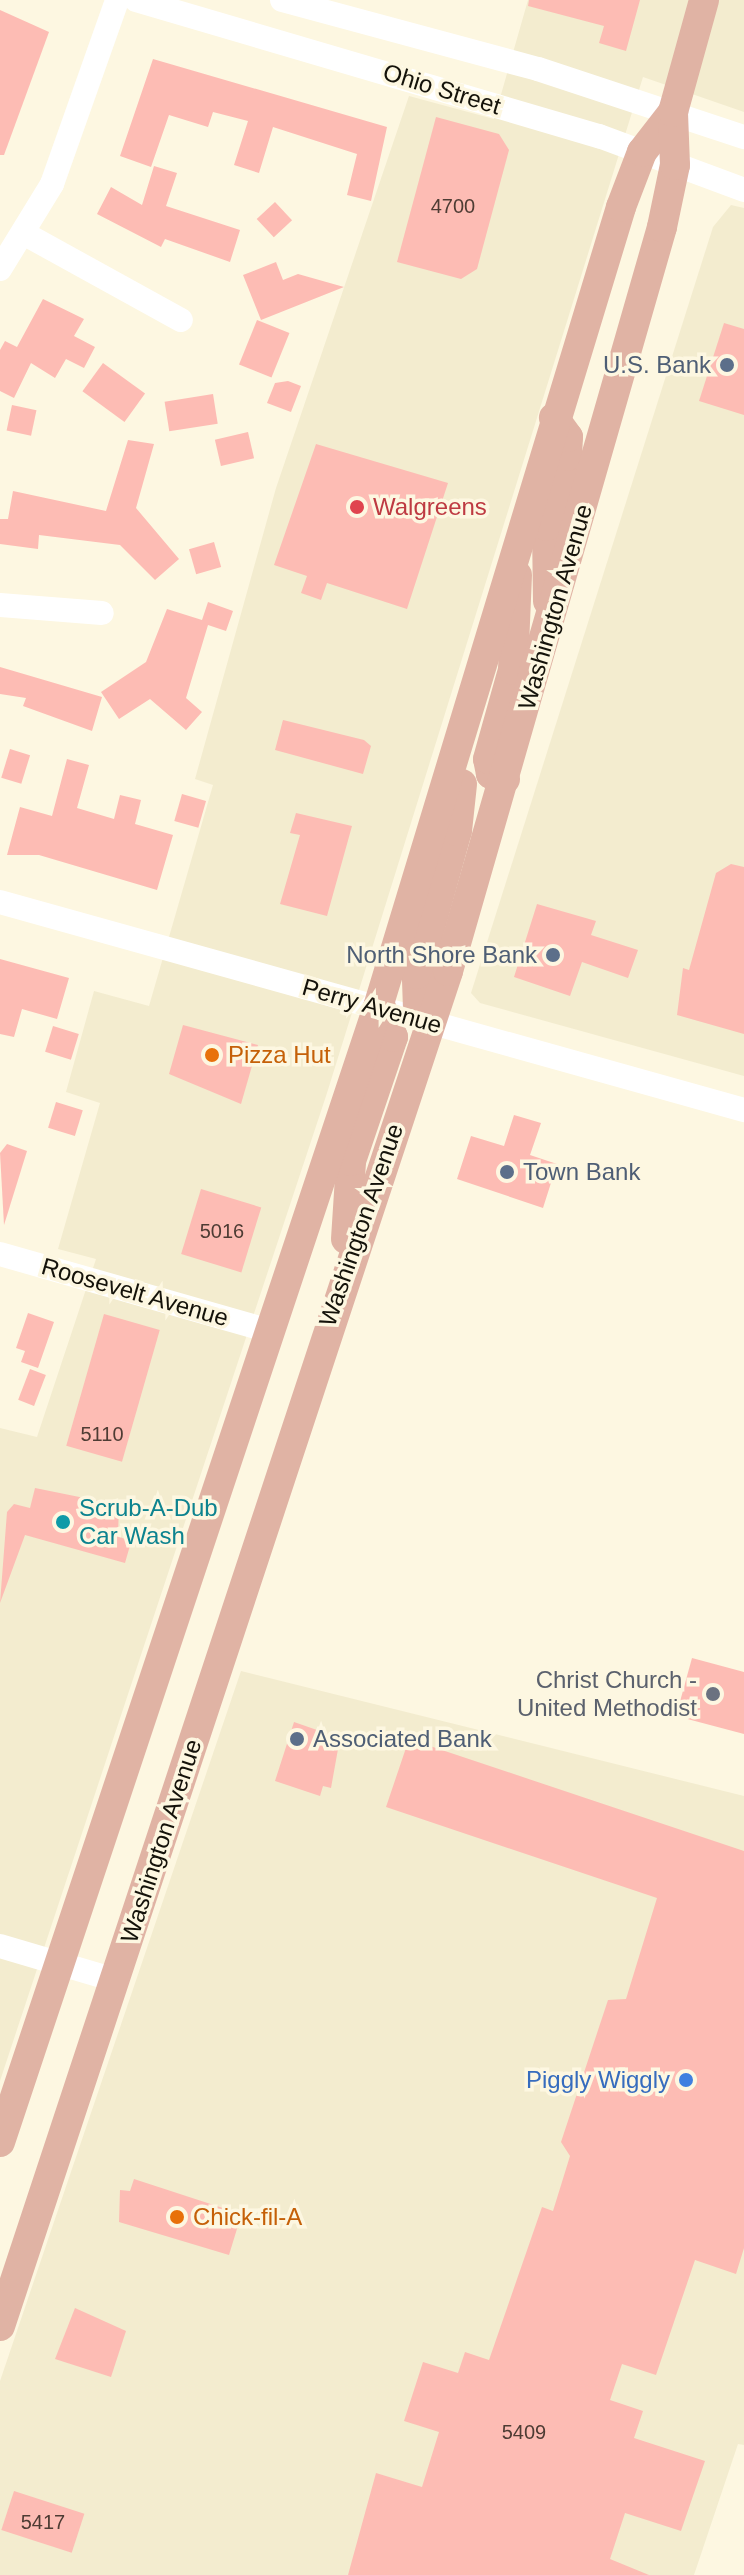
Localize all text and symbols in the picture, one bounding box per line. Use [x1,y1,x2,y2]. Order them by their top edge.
street label: Ohio Street [380,57,504,121]
house number: 4700 [431,194,475,218]
place label: U.S. Bank [603,351,711,379]
marker: U.S. Bank [718,356,736,374]
place label: Walgreens [373,493,487,521]
marker: Walgreens [348,498,366,516]
street label: Washington Avenue [512,500,598,714]
place label: North Shore Bank [346,941,537,969]
marker: North Shore Bank [544,946,562,964]
street label: Perry Avenue [298,972,446,1040]
place label: Pizza Hut [228,1041,331,1069]
marker: Pizza Hut [203,1046,221,1064]
street label: Washington Avenue [313,1119,409,1331]
place label: Town Bank [523,1158,640,1186]
marker: Town Bank [498,1163,516,1181]
house number: 5016 [200,1219,244,1243]
street label: Roosevelt Avenue [38,1251,232,1333]
house number: 5110 [80,1422,124,1446]
place label: Scrub-A-Dub Car Wash [79,1494,218,1550]
marker: Scrub-A-Dub Car Wash [54,1513,72,1531]
place label: Christ Church - United Methodist [517,1666,697,1722]
marker: Christ Church - United Methodist [704,1685,722,1703]
place label: Associated Bank [313,1725,492,1753]
marker: Associated Bank [288,1730,306,1748]
street label: Washington Avenue [114,1735,208,1947]
place label: Piggly Wiggly [526,2066,670,2094]
marker: Piggly Wiggly [677,2071,695,2089]
place label: Chick-fil-A [193,2203,302,2231]
marker: Chick-fil-A [168,2208,186,2226]
house number: 5409 [502,2420,546,2444]
house number: 5417 [21,2510,65,2534]

